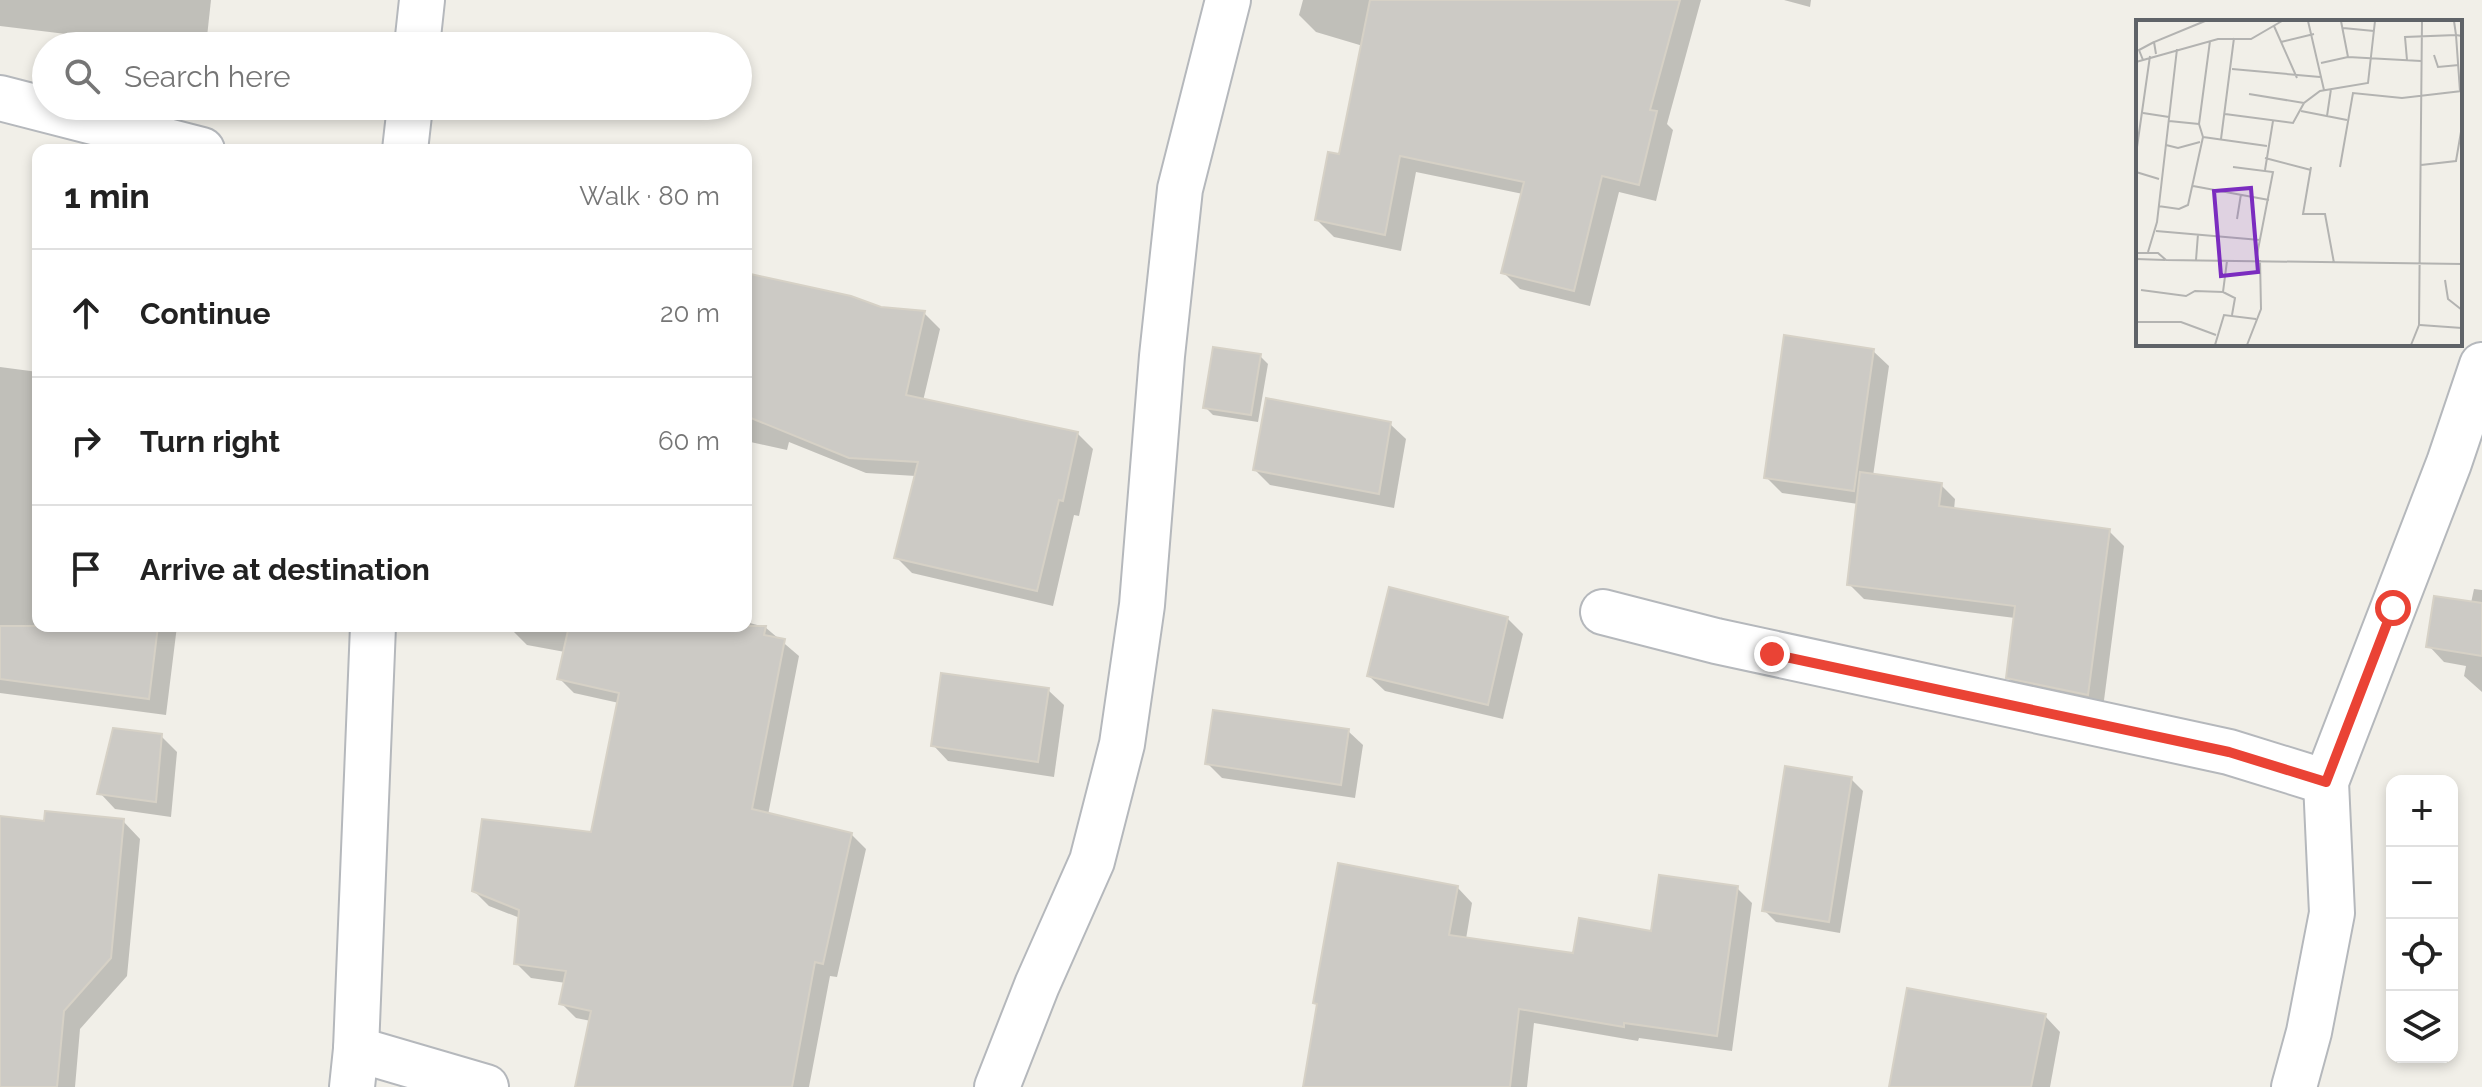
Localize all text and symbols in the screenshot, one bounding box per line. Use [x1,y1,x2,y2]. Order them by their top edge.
inset map [2136,20,2462,346]
search box [32,32,752,120]
icon: search [60,54,104,98]
text: Search here [124,59,291,94]
text: 1 min [64,176,150,216]
text: Walk · 80 m [579,181,720,211]
icon: ahead [64,291,108,335]
text: Continue [140,296,271,331]
text: 20 m [660,298,720,328]
icon: right [64,419,108,463]
text: Turn right [140,424,280,459]
text: 60 m [658,426,720,456]
icon: arrive [64,547,108,591]
text: Arrive at destination [140,552,430,587]
route start [2375,590,2411,626]
route end [1754,636,1790,672]
map controls [2386,775,2458,1063]
button: + [2386,775,2458,847]
button: − [2386,847,2458,919]
button: locate [2386,919,2458,991]
button: layers [2386,991,2458,1063]

